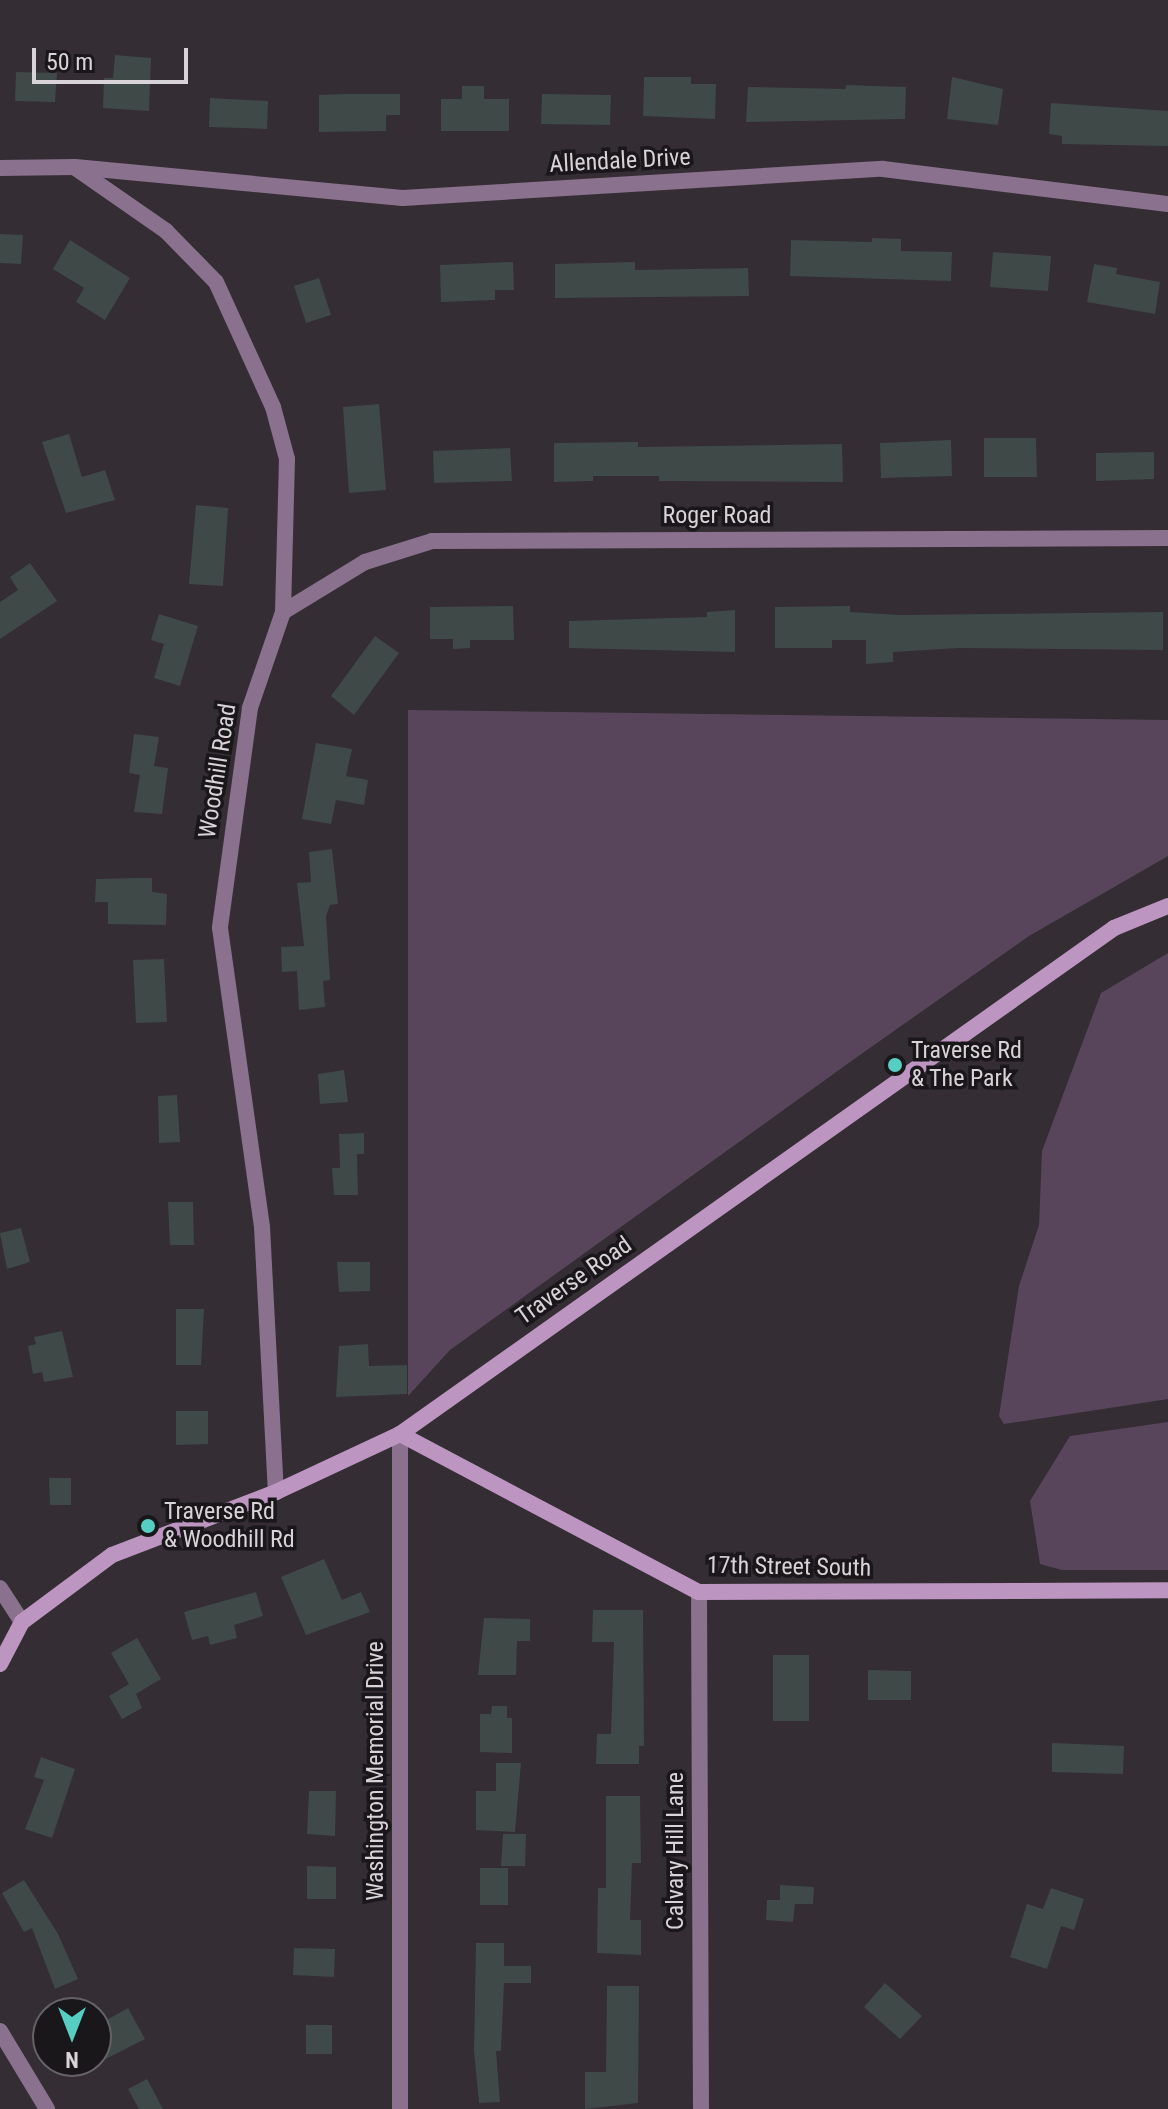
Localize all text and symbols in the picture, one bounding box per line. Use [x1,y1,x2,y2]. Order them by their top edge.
scale bar [36,32,192,82]
text: 50 m [46,48,93,76]
street label: Allendale Drive [549,143,691,179]
street label: Roger Road [663,502,771,530]
street label: Woodhill Road [193,702,243,840]
place label: Traverse Rd & The Park [911,1037,1022,1093]
marker: Traverse Rd & The Park [886,1056,904,1074]
street label: Traverse Road [511,1231,637,1331]
place label: Traverse Rd & Woodhill Rd [164,1498,295,1554]
marker: Traverse Rd & Woodhill Rd [139,1517,157,1535]
street label: 17th Street South [707,1551,871,1583]
street label: Washington Memorial Drive [362,1641,390,1901]
street label: Calvary Hill Lane [662,1772,690,1930]
north arrow [32,1997,112,2077]
text: N [65,2047,79,2072]

